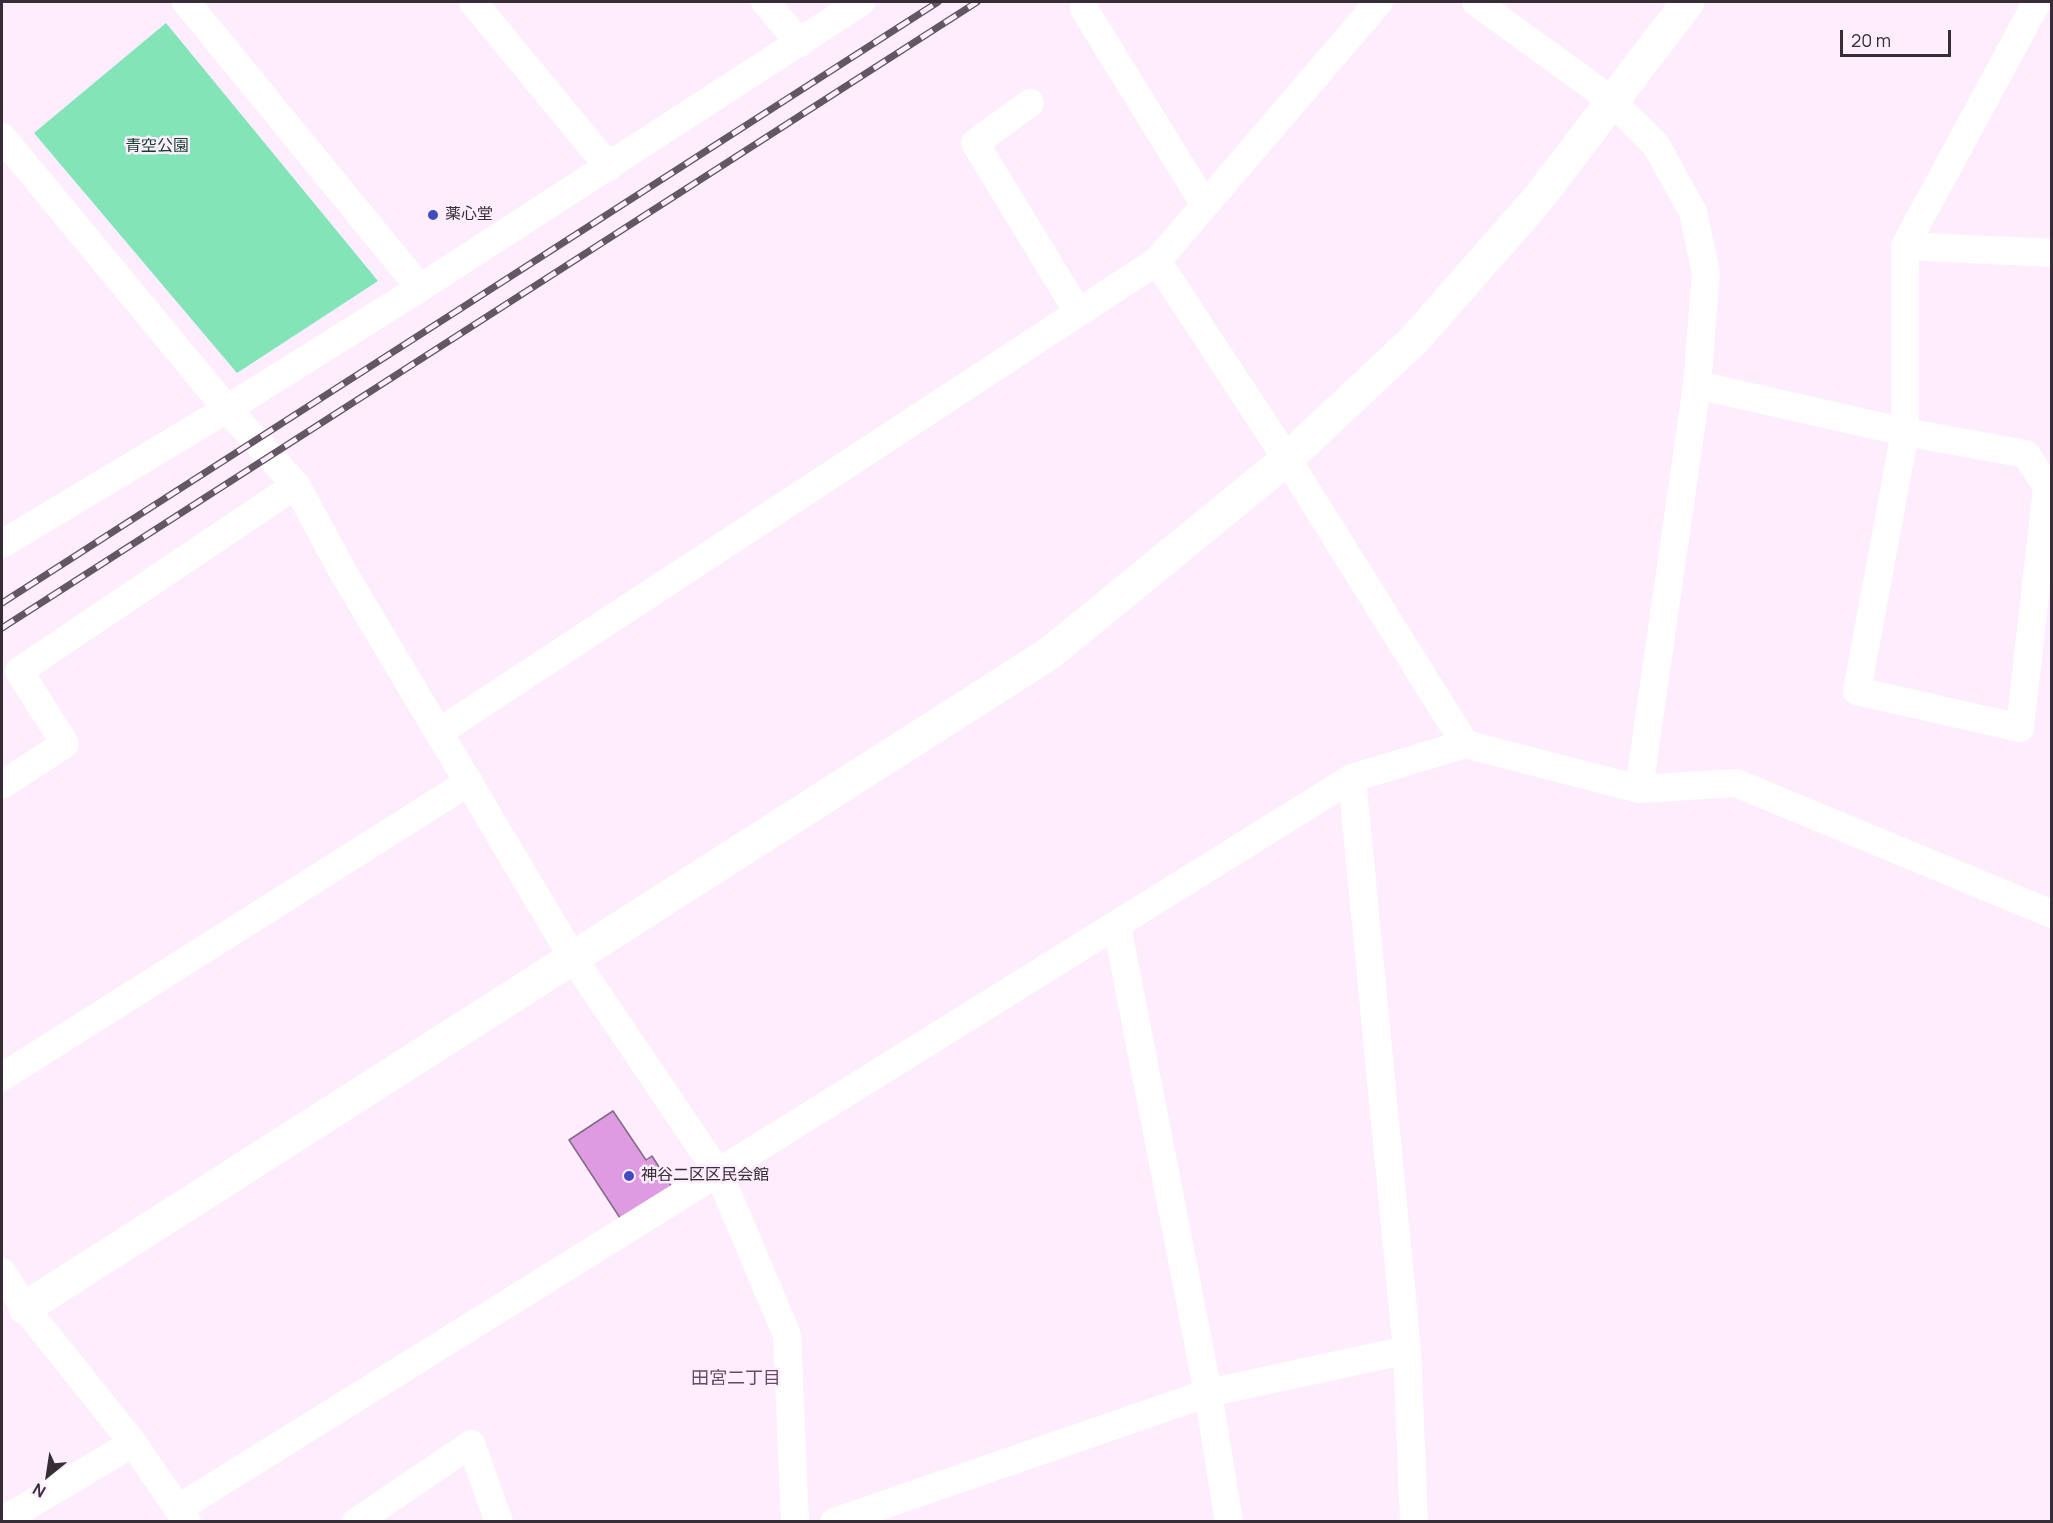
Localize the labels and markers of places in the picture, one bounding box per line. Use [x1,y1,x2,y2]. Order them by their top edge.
place label: 薬心堂 [445,205,493,225]
marker: 薬心堂 [426,208,440,222]
place label: 神谷二区区民会館 [641,1166,769,1186]
marker: 神谷二区区民会館 [622,1169,636,1183]

